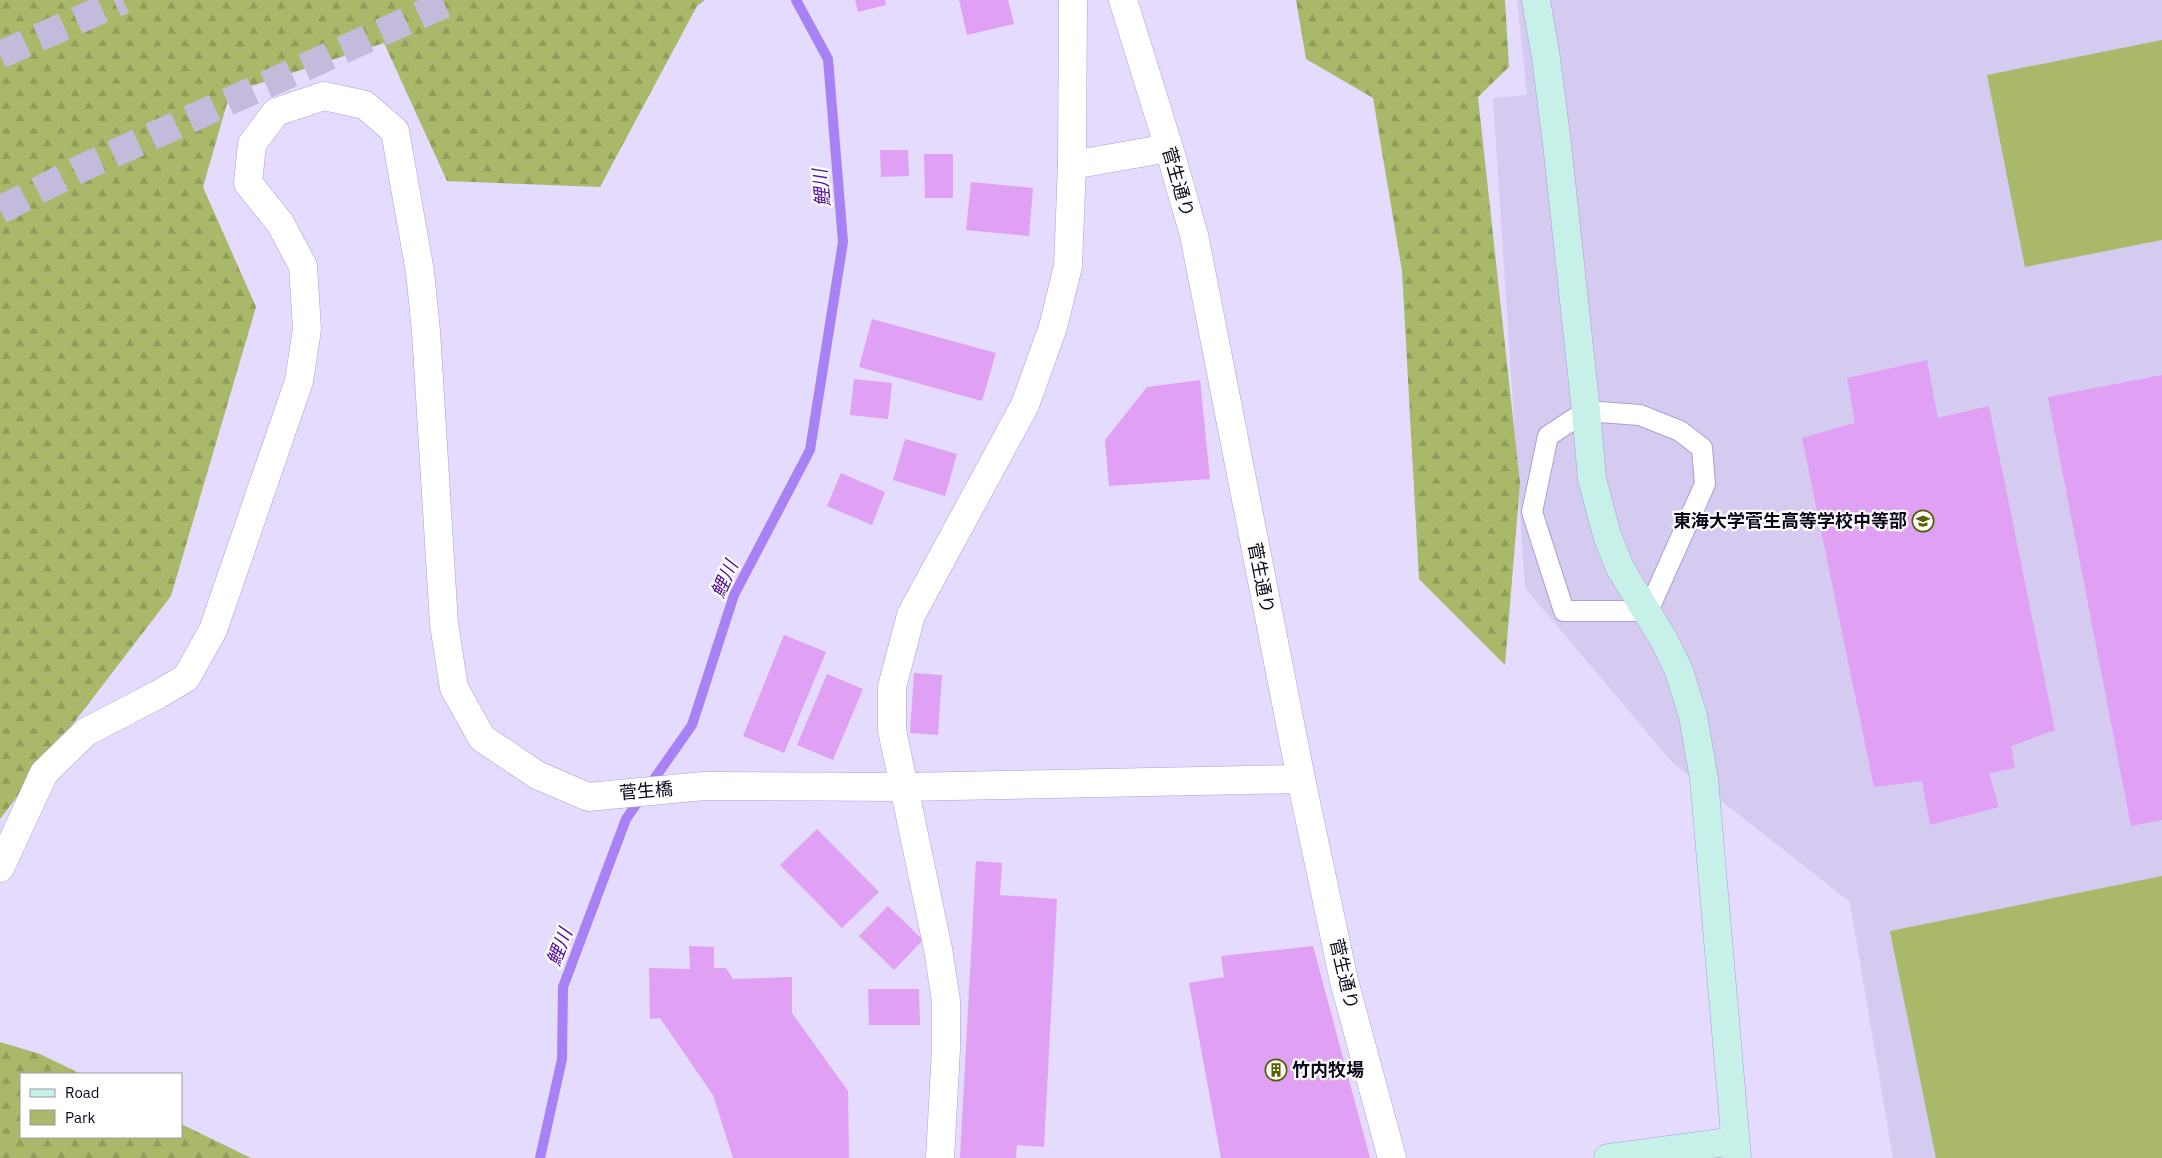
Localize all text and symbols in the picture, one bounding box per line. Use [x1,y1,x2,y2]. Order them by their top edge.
street label: 菅生通り [1158,144,1199,220]
water label: 鯉川 [807,166,835,208]
place label: 東海大学菅生高等学校中等部 [1673,509,1907,532]
school or university icon: 東海大学菅生高等学校中等部 [1911,509,1935,533]
street label: 菅生通り [1243,540,1280,615]
water label: 鯉川 [705,555,744,601]
street label: 菅生橋 [618,777,674,804]
water label: 鯉川 [541,923,578,969]
street label: 菅生通り [1325,936,1364,1012]
building icon: 竹内牧場 [1264,1058,1288,1082]
place label: 竹内牧場 [1292,1058,1364,1081]
legend [20,1073,182,1138]
text: Road [65,1083,100,1102]
text: Park [65,1108,95,1127]

